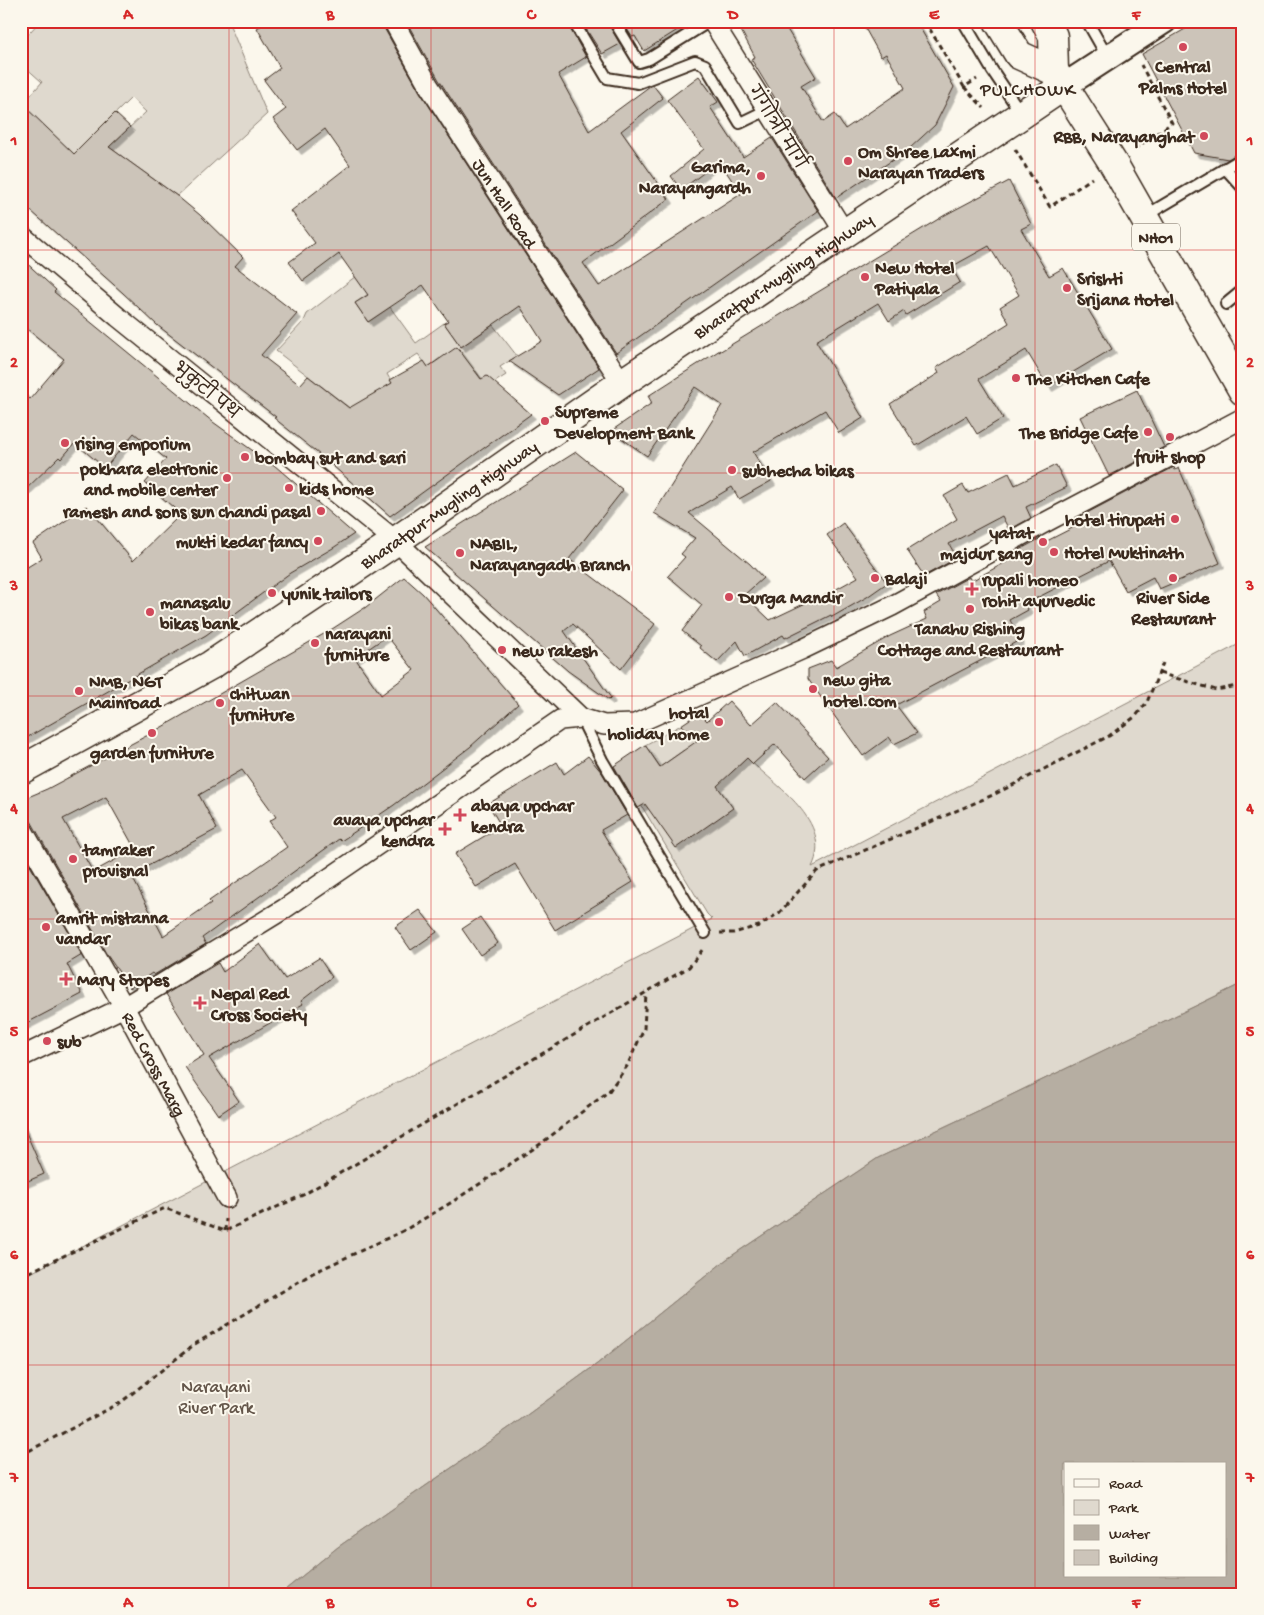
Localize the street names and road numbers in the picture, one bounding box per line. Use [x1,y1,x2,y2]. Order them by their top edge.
street label: गंगोत्री मार्ग [742,79,815,175]
street label: Jun Hall Road [466,156,541,254]
street label: Bharatpur-Mugling Highway [690,210,878,345]
road number: NH01 [1132,223,1180,250]
street label: भृकुटी पथ [167,354,248,427]
street label: Bharatpur-Mugling Highway [356,437,543,575]
street label: Red Cross Marg [116,1009,189,1121]

